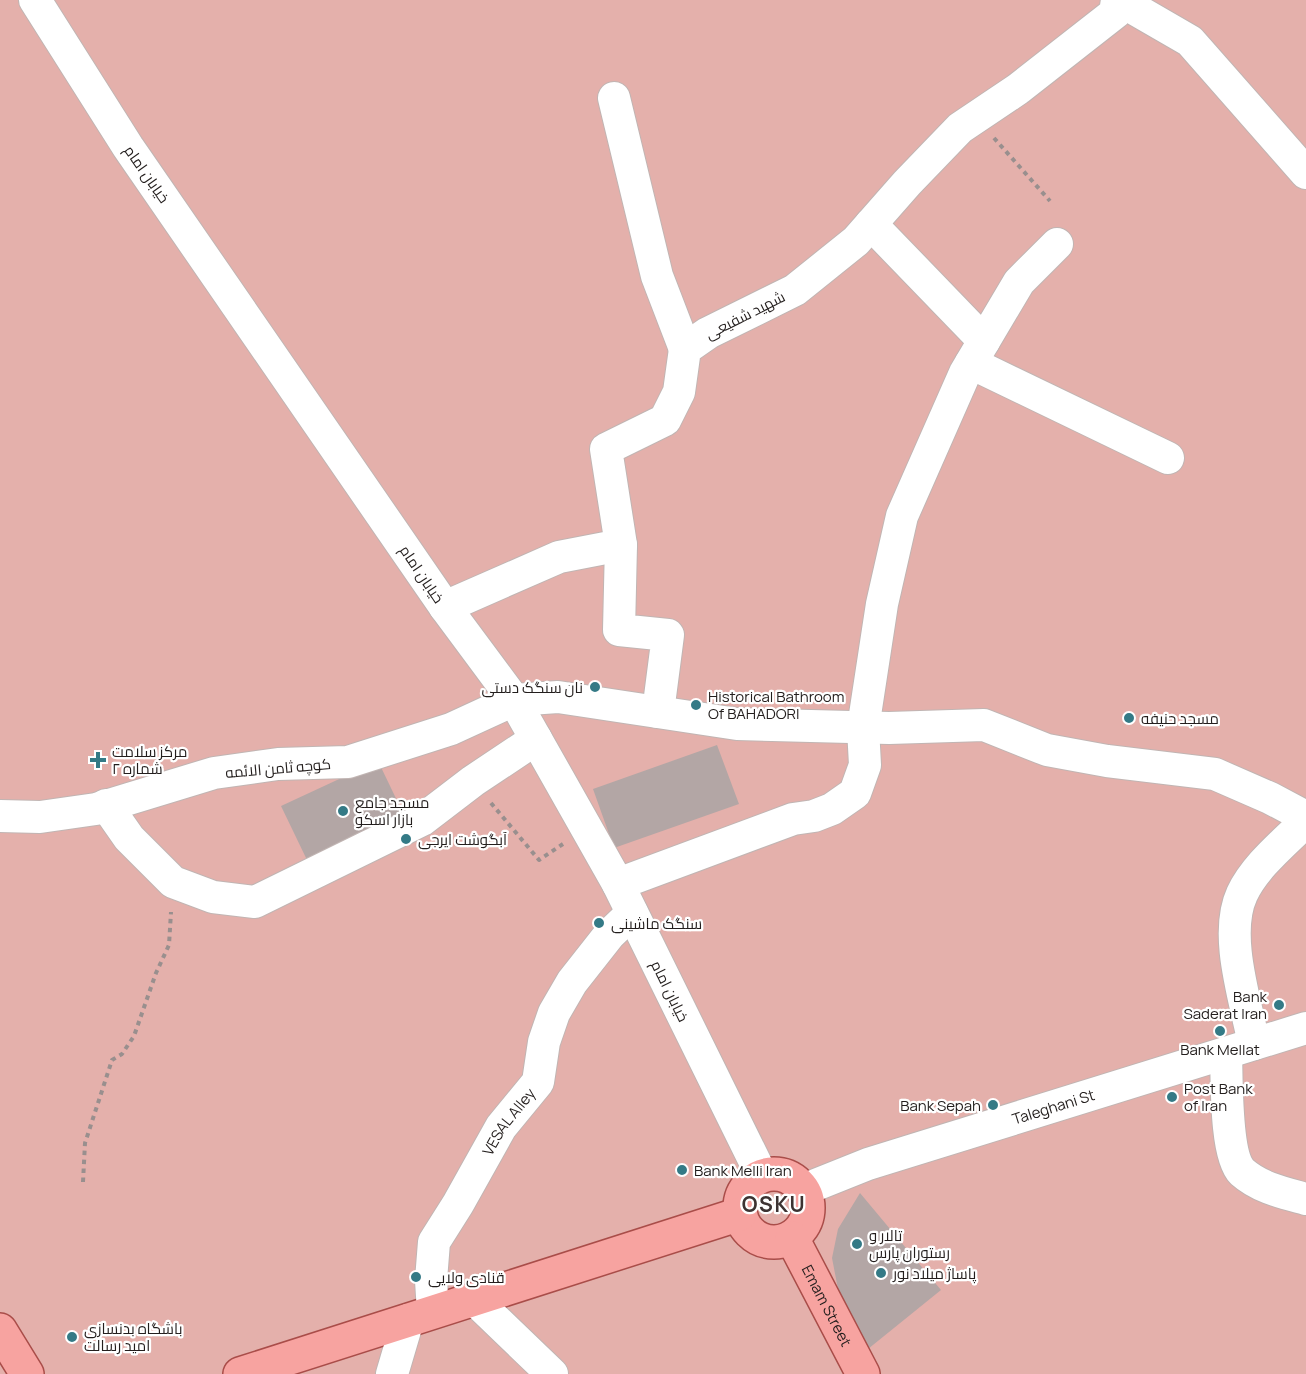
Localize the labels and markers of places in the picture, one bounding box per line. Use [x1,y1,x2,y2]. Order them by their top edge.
place label: نان سنگک دستی [482,677,583,698]
marker: نان سنگک دستی [588,680,602,694]
place label: Historical Bathroom Of BAHADORI [708,686,844,724]
marker: Historical Bathroom Of BAHADORI [689,698,703,712]
place label: مسجد حنیفه [1141,708,1219,729]
marker: مسجد حنیفه [1122,711,1136,725]
place label: مرکز سلامت شماره ۲ [112,741,187,779]
marker: مرکز سلامت شماره ۲ [89,751,107,769]
place label: مسجد جامع بازار اسکو [355,792,429,830]
marker: مسجد جامع بازار اسکو [336,804,350,818]
place label: آبگوشت ایرجی [418,829,507,850]
marker: آبگوشت ایرجی [399,832,413,846]
place label: سنگک ماشینی [611,913,702,934]
marker: سنگک ماشینی [592,916,606,930]
place label: Bank Saderat Iran [1183,986,1268,1024]
marker: Bank Saderat Iran [1272,998,1286,1012]
marker: Bank Mellat [1213,1024,1227,1038]
place label: Bank Mellat [1180,1039,1260,1060]
place label: Post Bank of Iran [1184,1078,1253,1116]
marker: Post Bank of Iran [1165,1090,1179,1104]
place label: Bank Sepah [900,1095,981,1116]
marker: Bank Sepah [986,1098,1000,1112]
place label: Bank Melli Iran [694,1160,792,1181]
marker: Bank Melli Iran [675,1163,689,1177]
place label: تالار و رستوران پارس [869,1225,950,1263]
marker: تالار و رستوران پارس [850,1237,864,1251]
place label: پاساژ میلاد نور [892,1263,976,1284]
marker: پاساژ میلاد نور [874,1266,888,1280]
place label: قنادی ولایی [428,1267,505,1288]
marker: قنادی ولایی [409,1270,423,1284]
place label: باشگاه بدنسازی امید رسالت [84,1318,182,1356]
marker: باشگاه بدنسازی امید رسالت [65,1330,79,1344]

